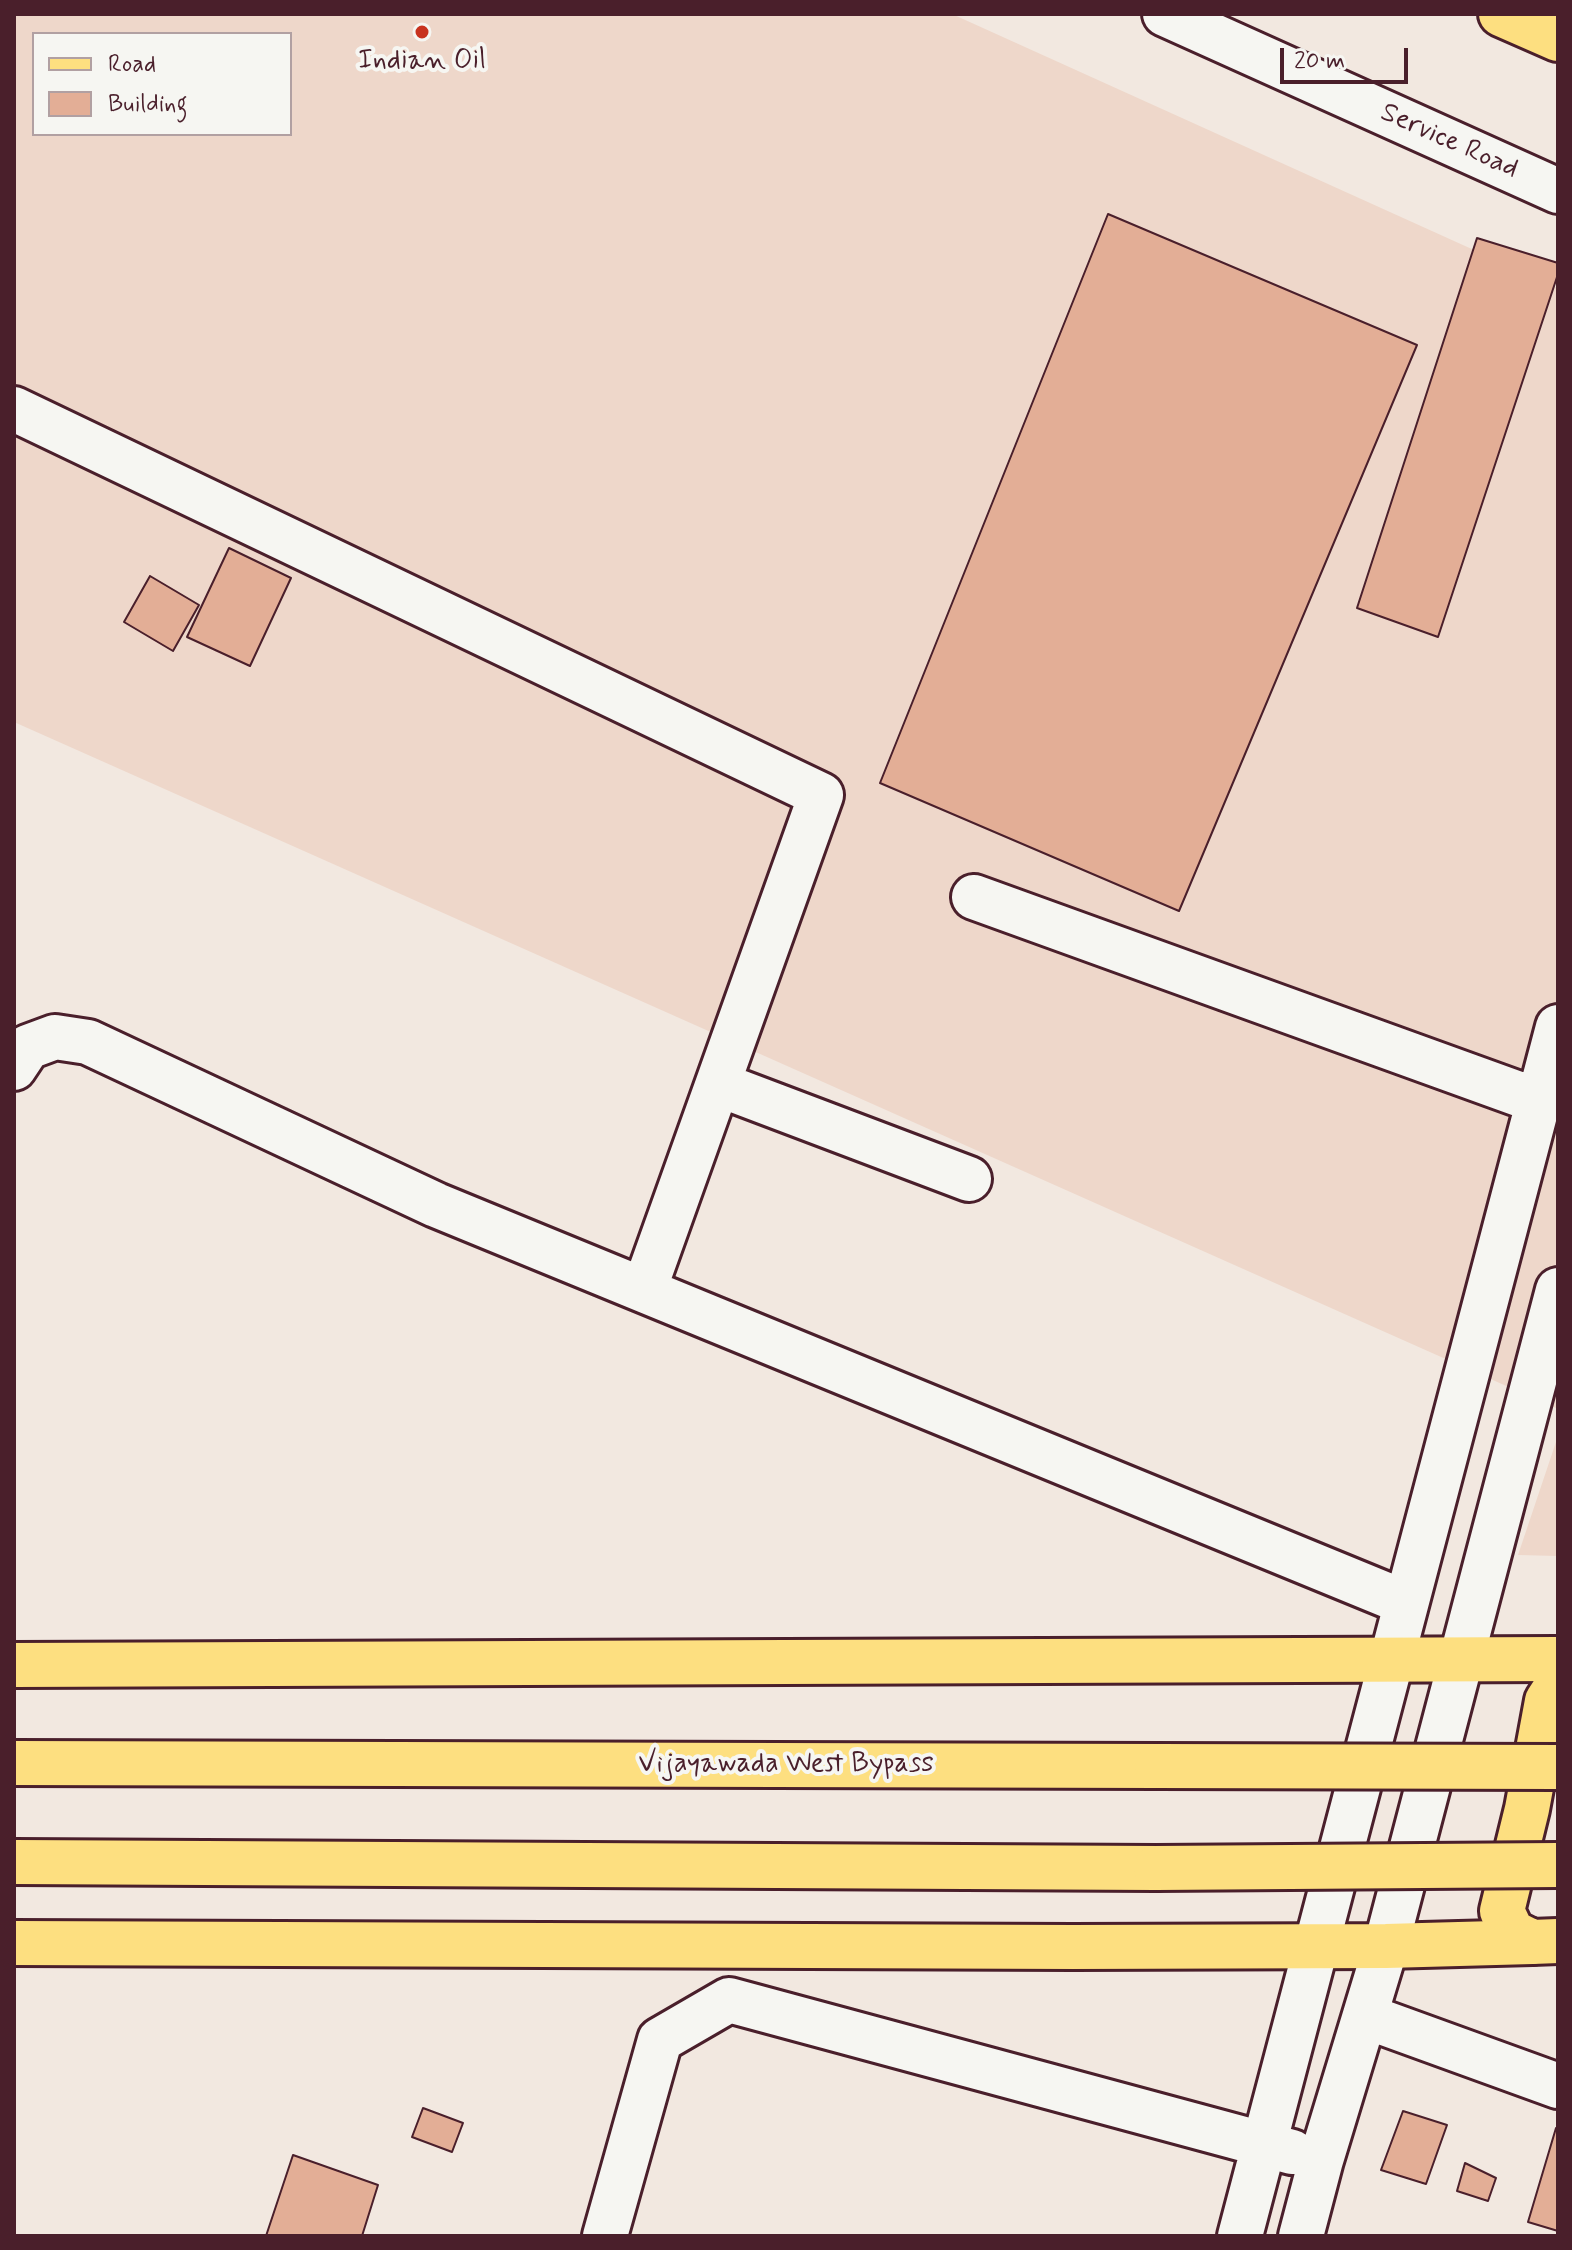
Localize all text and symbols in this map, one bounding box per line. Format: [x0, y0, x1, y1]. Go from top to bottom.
marker: Indian Oil [413, 23, 431, 41]
legend [32, 32, 292, 136]
scale bar [1284, 32, 1412, 82]
place label: Indian Oil [358, 45, 486, 79]
text: 20 m [1294, 46, 1345, 77]
text: Road [108, 49, 156, 80]
text: Building [108, 89, 188, 120]
street label: Service Road [1375, 97, 1523, 187]
street label: Vijayawada West Bypass [638, 1748, 934, 1782]

